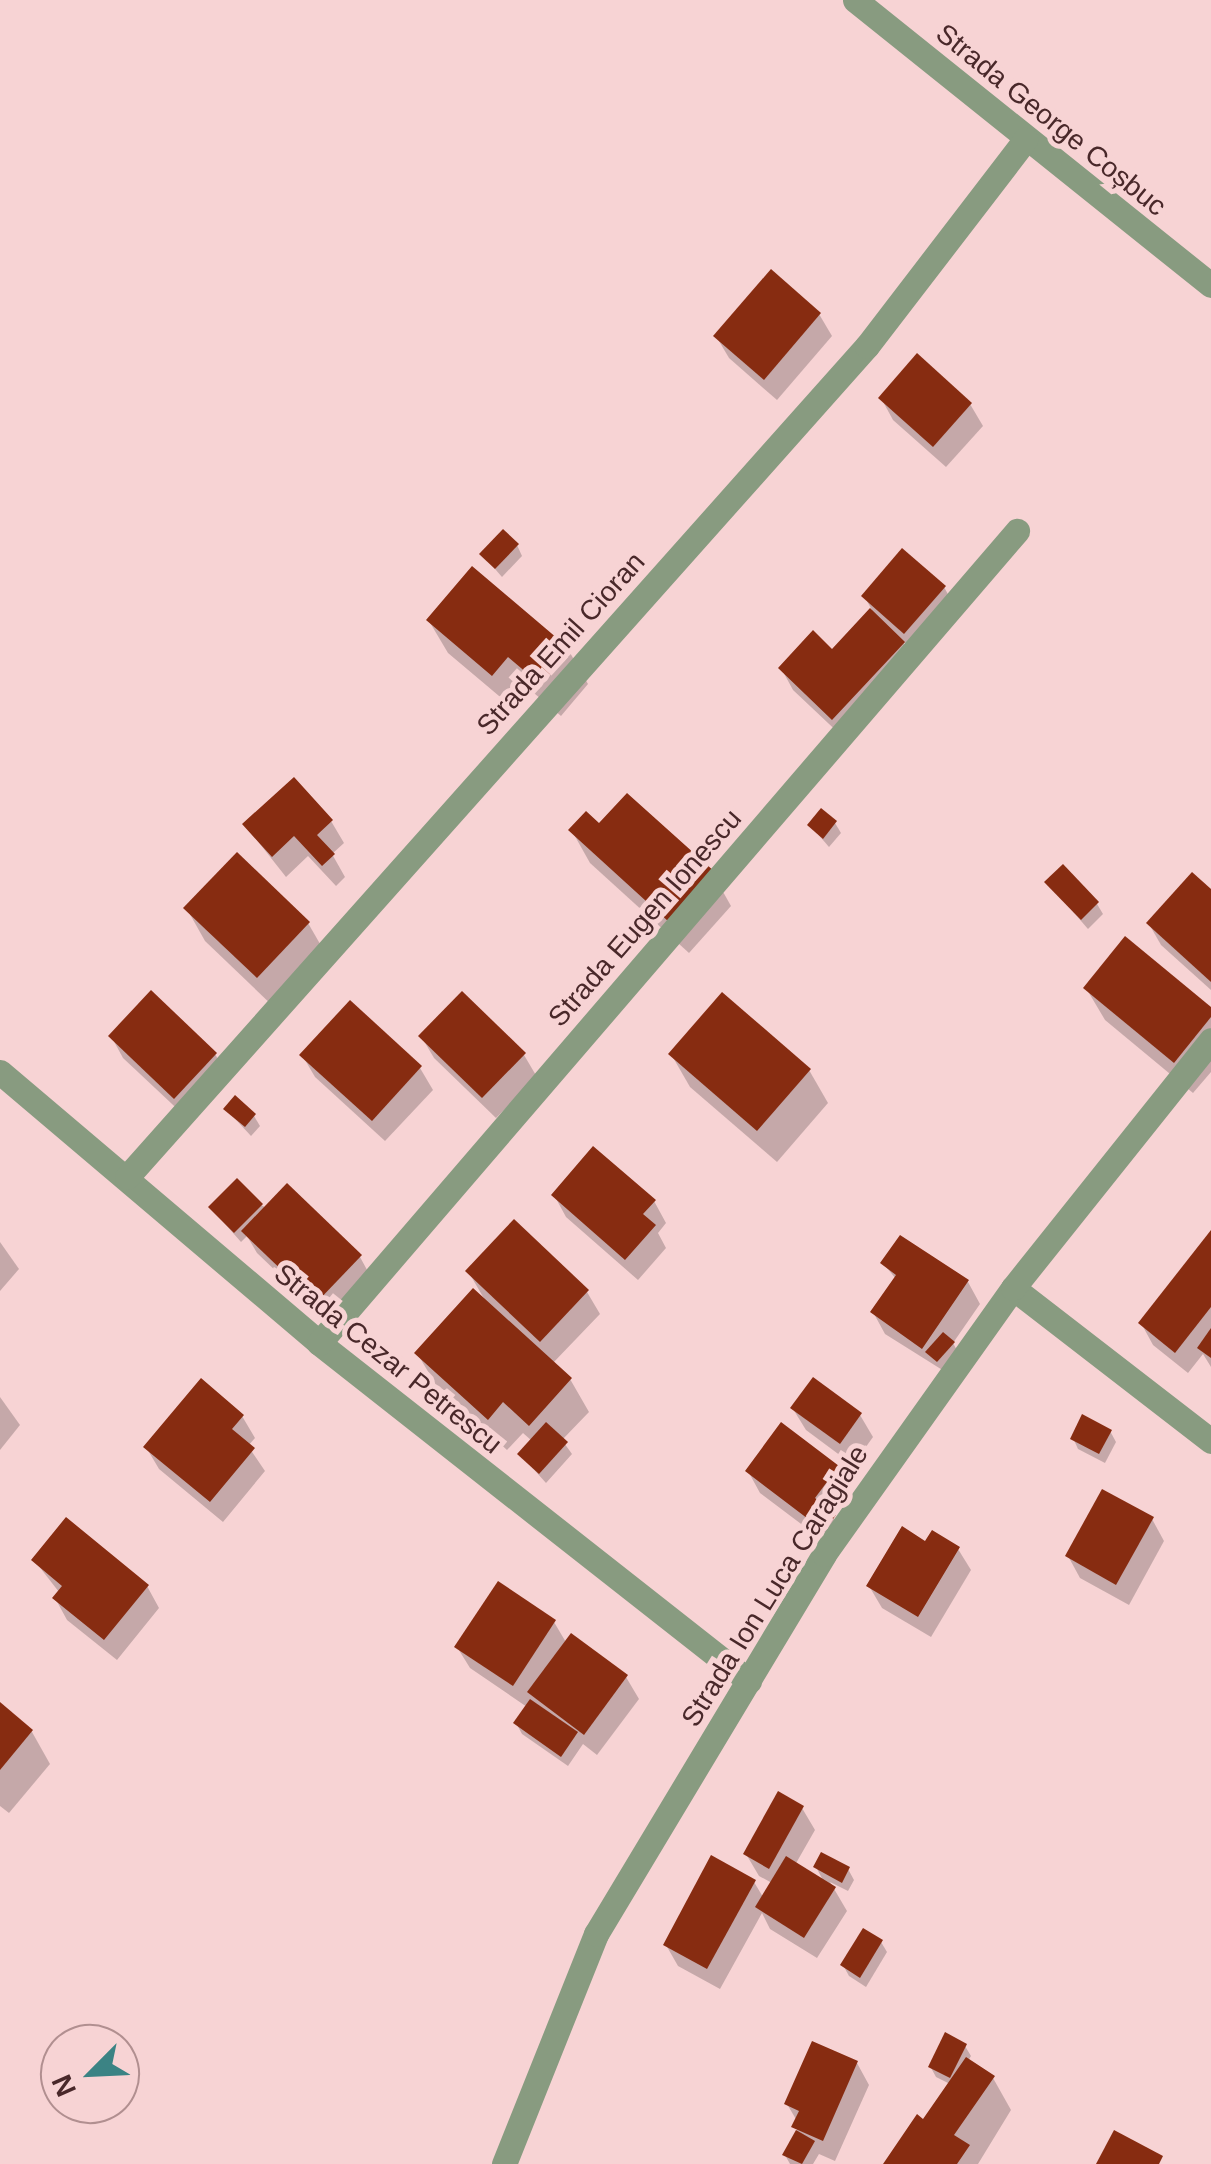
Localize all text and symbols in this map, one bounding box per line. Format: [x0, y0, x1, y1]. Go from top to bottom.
street label: Strada George Coșbuc [929, 17, 1173, 223]
street label: Strada Emil Cioran [470, 545, 652, 743]
street label: Strada Eugen Ionescu [541, 802, 749, 1034]
street label: Strada Cezar Petrescu [267, 1257, 509, 1461]
street label: Strada Ion Luca Caragiale [675, 1439, 875, 1733]
north arrow [40, 2024, 140, 2124]
text: N [46, 2070, 82, 2101]

